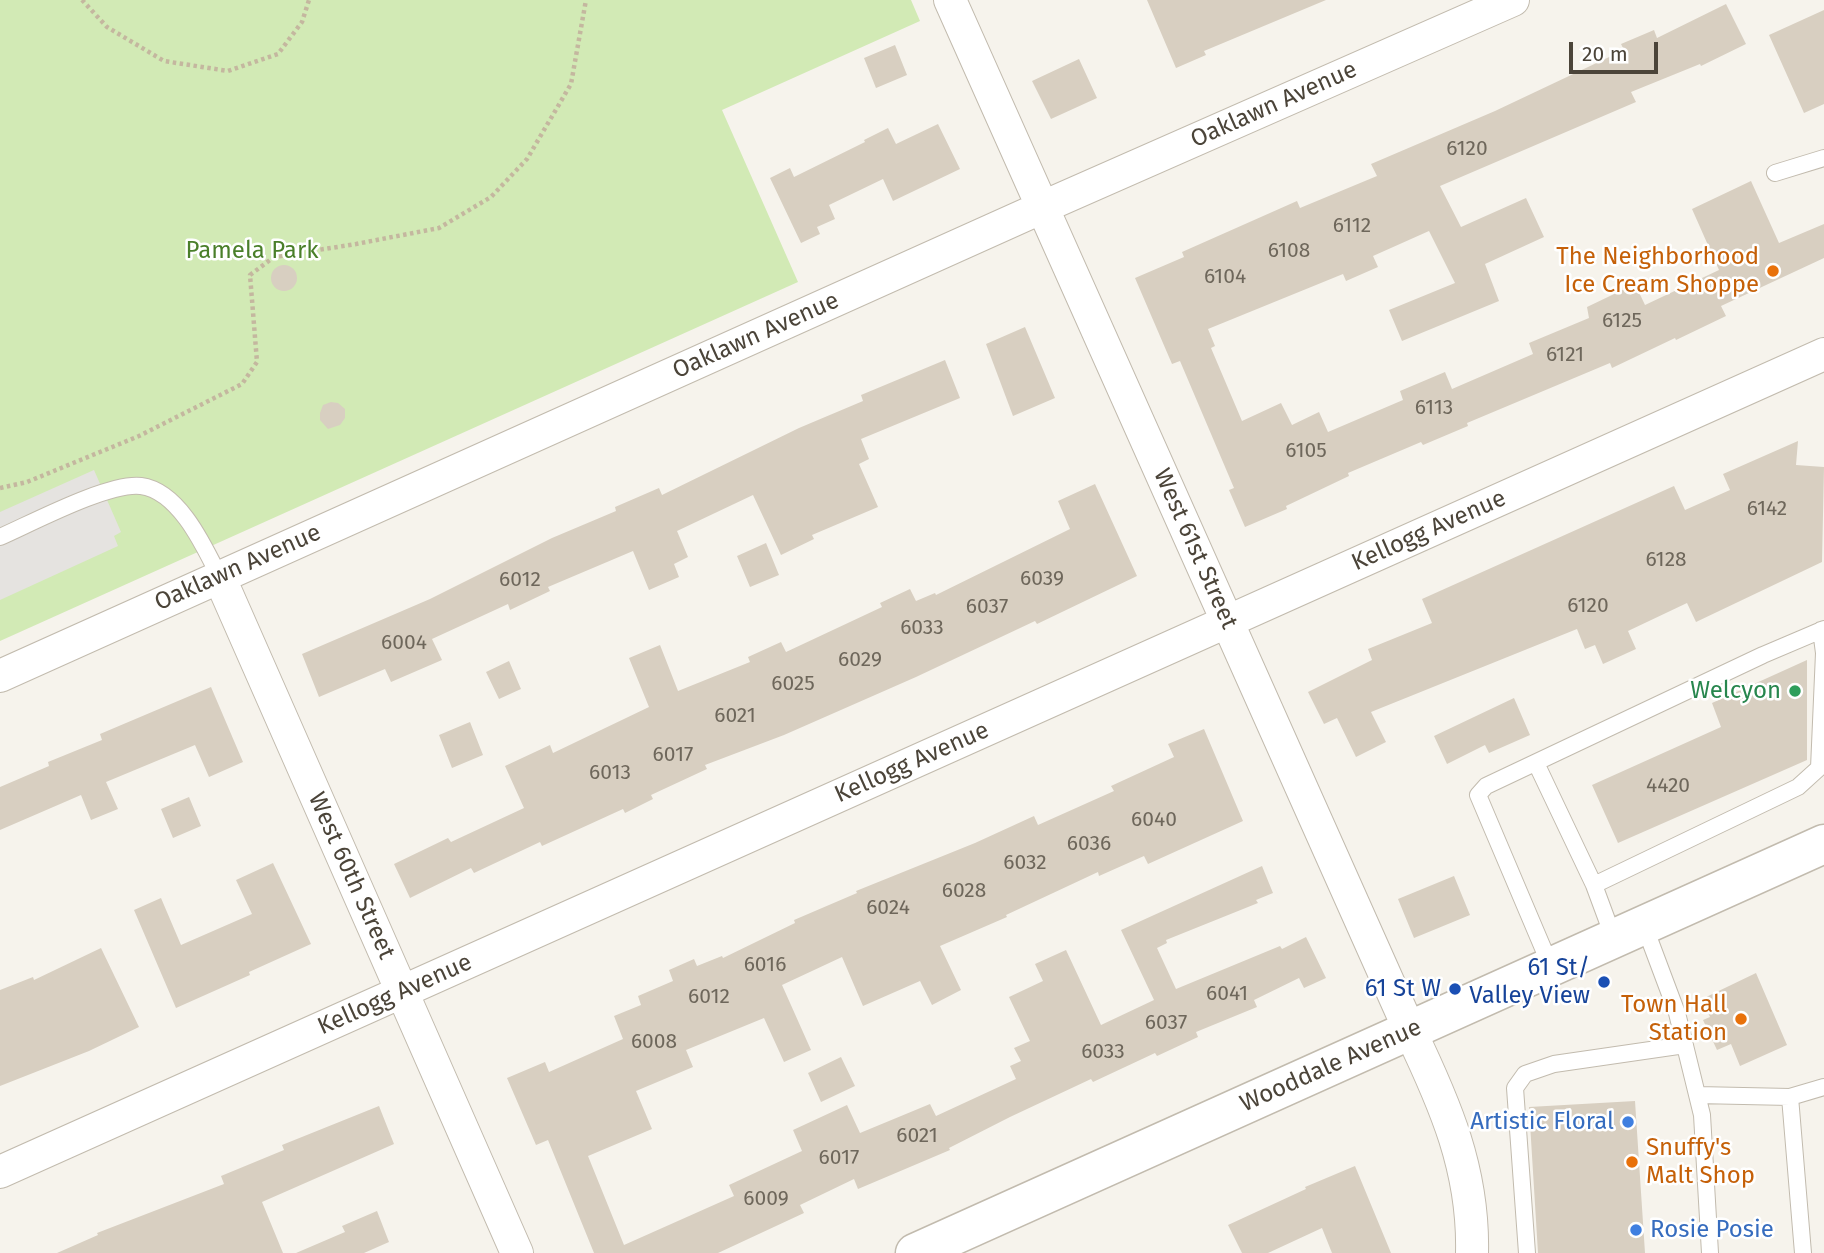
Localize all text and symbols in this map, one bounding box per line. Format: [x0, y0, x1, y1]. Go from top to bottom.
scale bar [1572, 28, 1661, 72]
text: 20 m [1582, 41, 1628, 67]
street label: Oaklawn Avenue [1186, 55, 1362, 155]
house number: 6120 [1446, 136, 1488, 162]
house number: 6112 [1333, 213, 1371, 239]
park label: Pamela Park [186, 237, 318, 265]
house number: 6108 [1268, 238, 1310, 264]
place label: The Neighborhood Ice Cream Shoppe [1556, 243, 1759, 299]
marker: The Neighborhood Ice Cream Shoppe [1765, 263, 1781, 279]
house number: 6104 [1204, 264, 1246, 290]
street label: Oaklawn Avenue [668, 286, 844, 386]
house number: 6125 [1602, 308, 1642, 334]
house number: 6121 [1546, 342, 1584, 368]
house number: 6113 [1415, 395, 1453, 421]
house number: 6105 [1285, 438, 1327, 464]
street label: West 61st Street [1147, 464, 1243, 634]
street label: Kellogg Avenue [1347, 484, 1511, 578]
house number: 6142 [1747, 496, 1787, 522]
street label: Oaklawn Avenue [150, 518, 326, 618]
house number: 6128 [1645, 547, 1687, 573]
house number: 6039 [1020, 566, 1064, 592]
house number: 6012 [499, 567, 541, 593]
house number: 6120 [1567, 593, 1609, 619]
house number: 6037 [966, 594, 1008, 620]
house number: 6033 [900, 615, 944, 641]
house number: 6004 [381, 630, 427, 656]
house number: 6029 [838, 647, 882, 673]
house number: 6025 [771, 671, 815, 697]
place label: Welcyon [1690, 677, 1781, 705]
marker: Welcyon [1787, 683, 1803, 699]
house number: 6021 [714, 703, 756, 729]
street label: Kellogg Avenue [830, 716, 994, 810]
house number: 6017 [653, 742, 693, 768]
house number: 6013 [589, 760, 631, 786]
house number: 4420 [1646, 773, 1690, 799]
street label: West 60th Street [301, 788, 401, 964]
house number: 6040 [1131, 807, 1177, 833]
house number: 6036 [1067, 831, 1111, 857]
house number: 6032 [1003, 850, 1047, 876]
house number: 6028 [942, 878, 986, 904]
house number: 6024 [866, 895, 910, 921]
street label: Kellogg Avenue [313, 948, 477, 1042]
house number: 6016 [744, 952, 786, 978]
place label: 61 St/ Valley View [1469, 954, 1590, 1010]
marker: 61 St/ Valley View [1596, 974, 1612, 990]
place label: 61 St W [1365, 975, 1441, 1003]
house number: 6041 [1206, 981, 1248, 1007]
marker: 61 St W [1447, 981, 1463, 997]
house number: 6012 [688, 984, 730, 1010]
place label: Town Hall Station [1621, 991, 1727, 1047]
house number: 6037 [1145, 1010, 1187, 1036]
marker: Town Hall Station [1733, 1011, 1749, 1027]
street label: Wooddale Avenue [1236, 1013, 1426, 1119]
house number: 6008 [631, 1029, 677, 1055]
house number: 6033 [1081, 1039, 1125, 1065]
place label: Artistic Floral [1470, 1108, 1614, 1136]
marker: Artistic Floral [1620, 1114, 1636, 1130]
house number: 6021 [896, 1123, 938, 1149]
place label: Snuffy's Malt Shop [1646, 1134, 1755, 1190]
house number: 6017 [819, 1145, 859, 1171]
marker: Snuffy's Malt Shop [1624, 1154, 1640, 1170]
house number: 6009 [743, 1186, 789, 1212]
place label: Rosie Posie [1650, 1216, 1774, 1244]
marker: Rosie Posie [1628, 1222, 1644, 1238]

